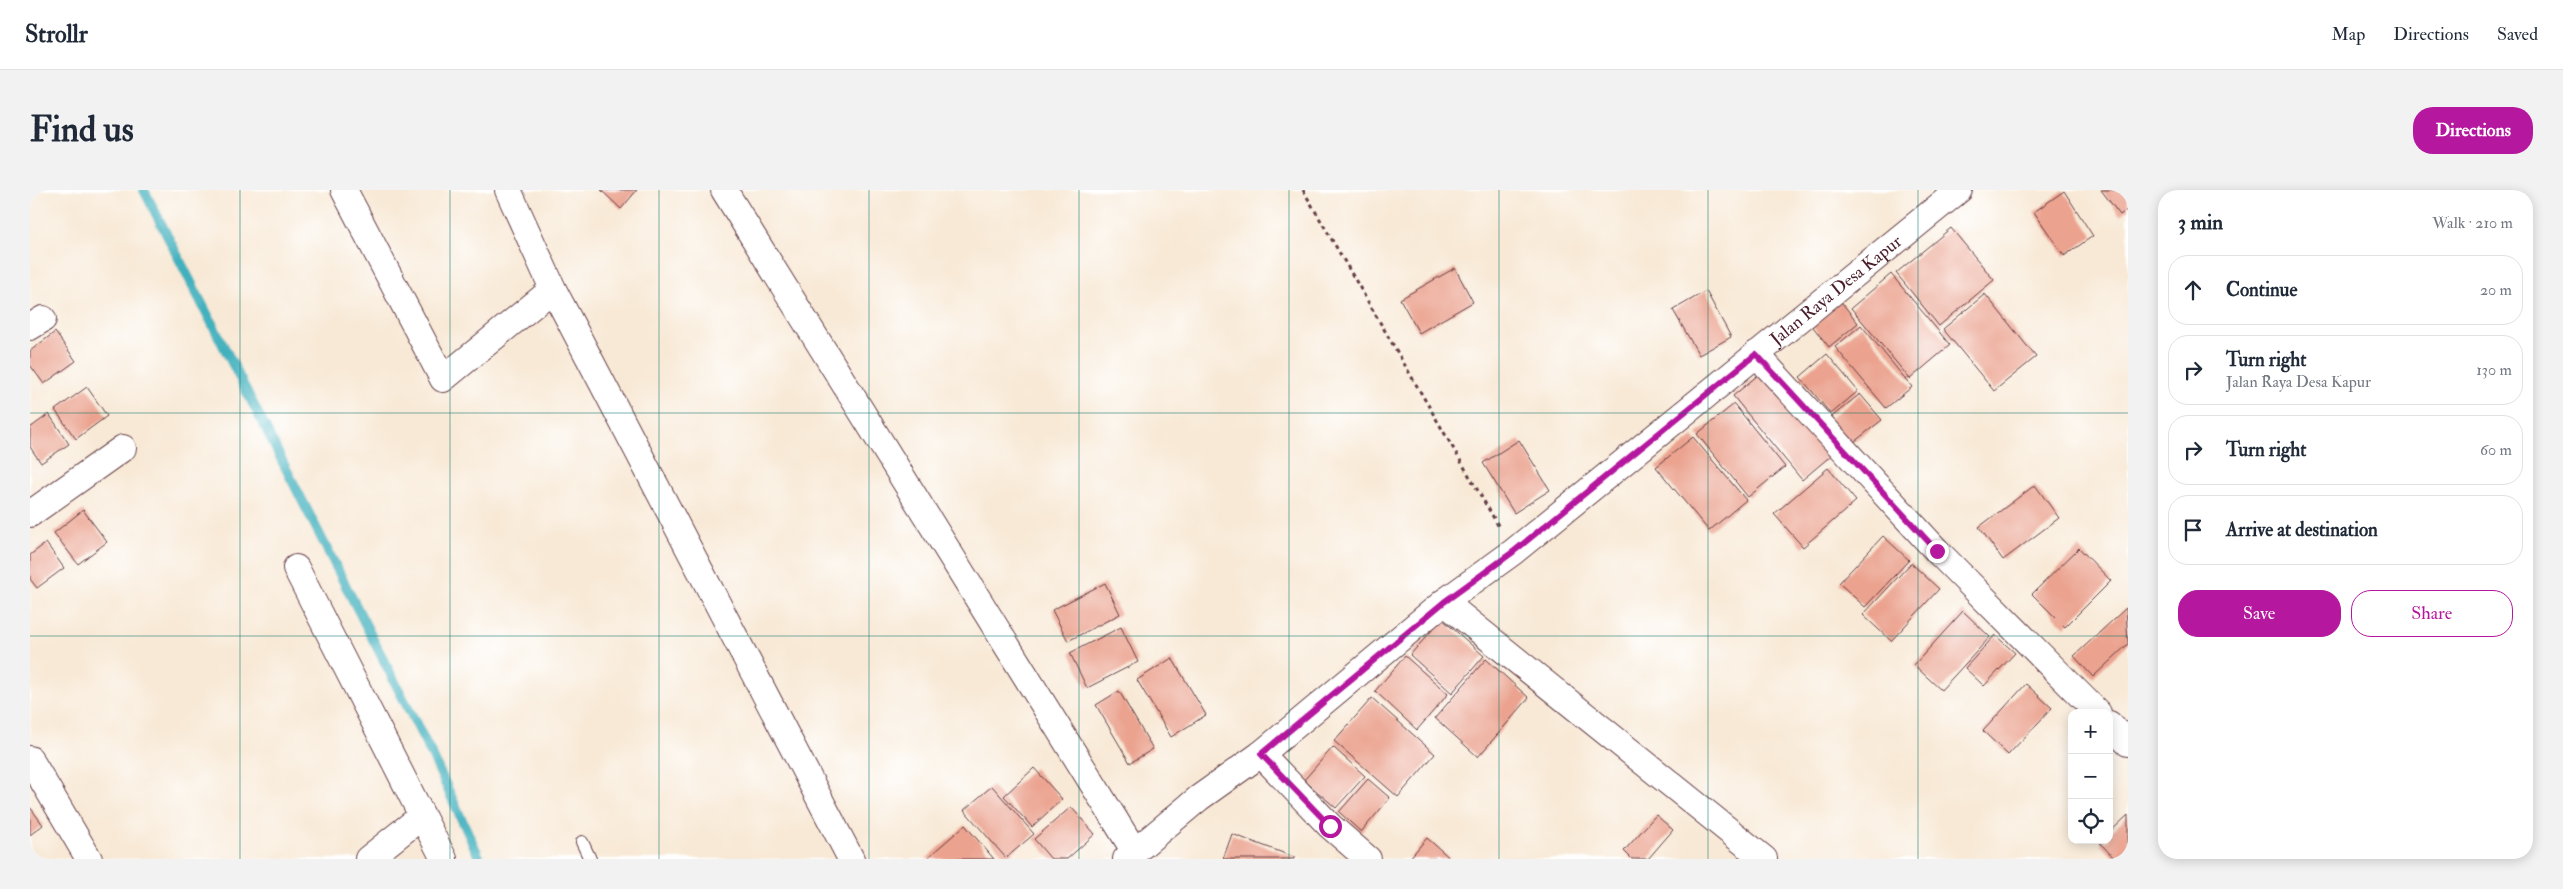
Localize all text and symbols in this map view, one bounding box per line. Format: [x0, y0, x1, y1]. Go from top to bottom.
text: Strollr [25, 19, 88, 50]
text: Map [2332, 23, 2365, 46]
text: Directions [2393, 23, 2469, 46]
text: Saved [2497, 23, 2538, 46]
button: Directions [2413, 107, 2533, 154]
text: Find us [30, 108, 134, 152]
text: 3 min [2178, 209, 2223, 236]
text: Walk · 210 m [2432, 213, 2513, 233]
street label: Jalan Raya Desa Kapur [1764, 229, 1907, 351]
icon: ahead [2179, 276, 2207, 304]
text: Continue [2226, 278, 2297, 302]
text: 20 m [2480, 280, 2512, 300]
text: Turn right [2226, 348, 2306, 372]
icon: right [2179, 356, 2207, 384]
text: 130 m [2476, 360, 2512, 380]
text: Jalan Raya Desa Kapur [2226, 372, 2371, 392]
icon: right [2179, 436, 2207, 464]
text: Turn right [2226, 438, 2306, 462]
text: 60 m [2480, 440, 2512, 460]
icon: arrive [2179, 516, 2207, 544]
text: Arrive at destination [2226, 518, 2378, 542]
route end [1926, 540, 1949, 563]
button: Save [2178, 590, 2341, 637]
button: Share [2351, 590, 2513, 637]
map controls [2068, 709, 2113, 844]
button: + [2068, 709, 2113, 754]
button: − [2068, 754, 2113, 799]
button: locate [2068, 799, 2113, 844]
route start [1319, 815, 1342, 838]

